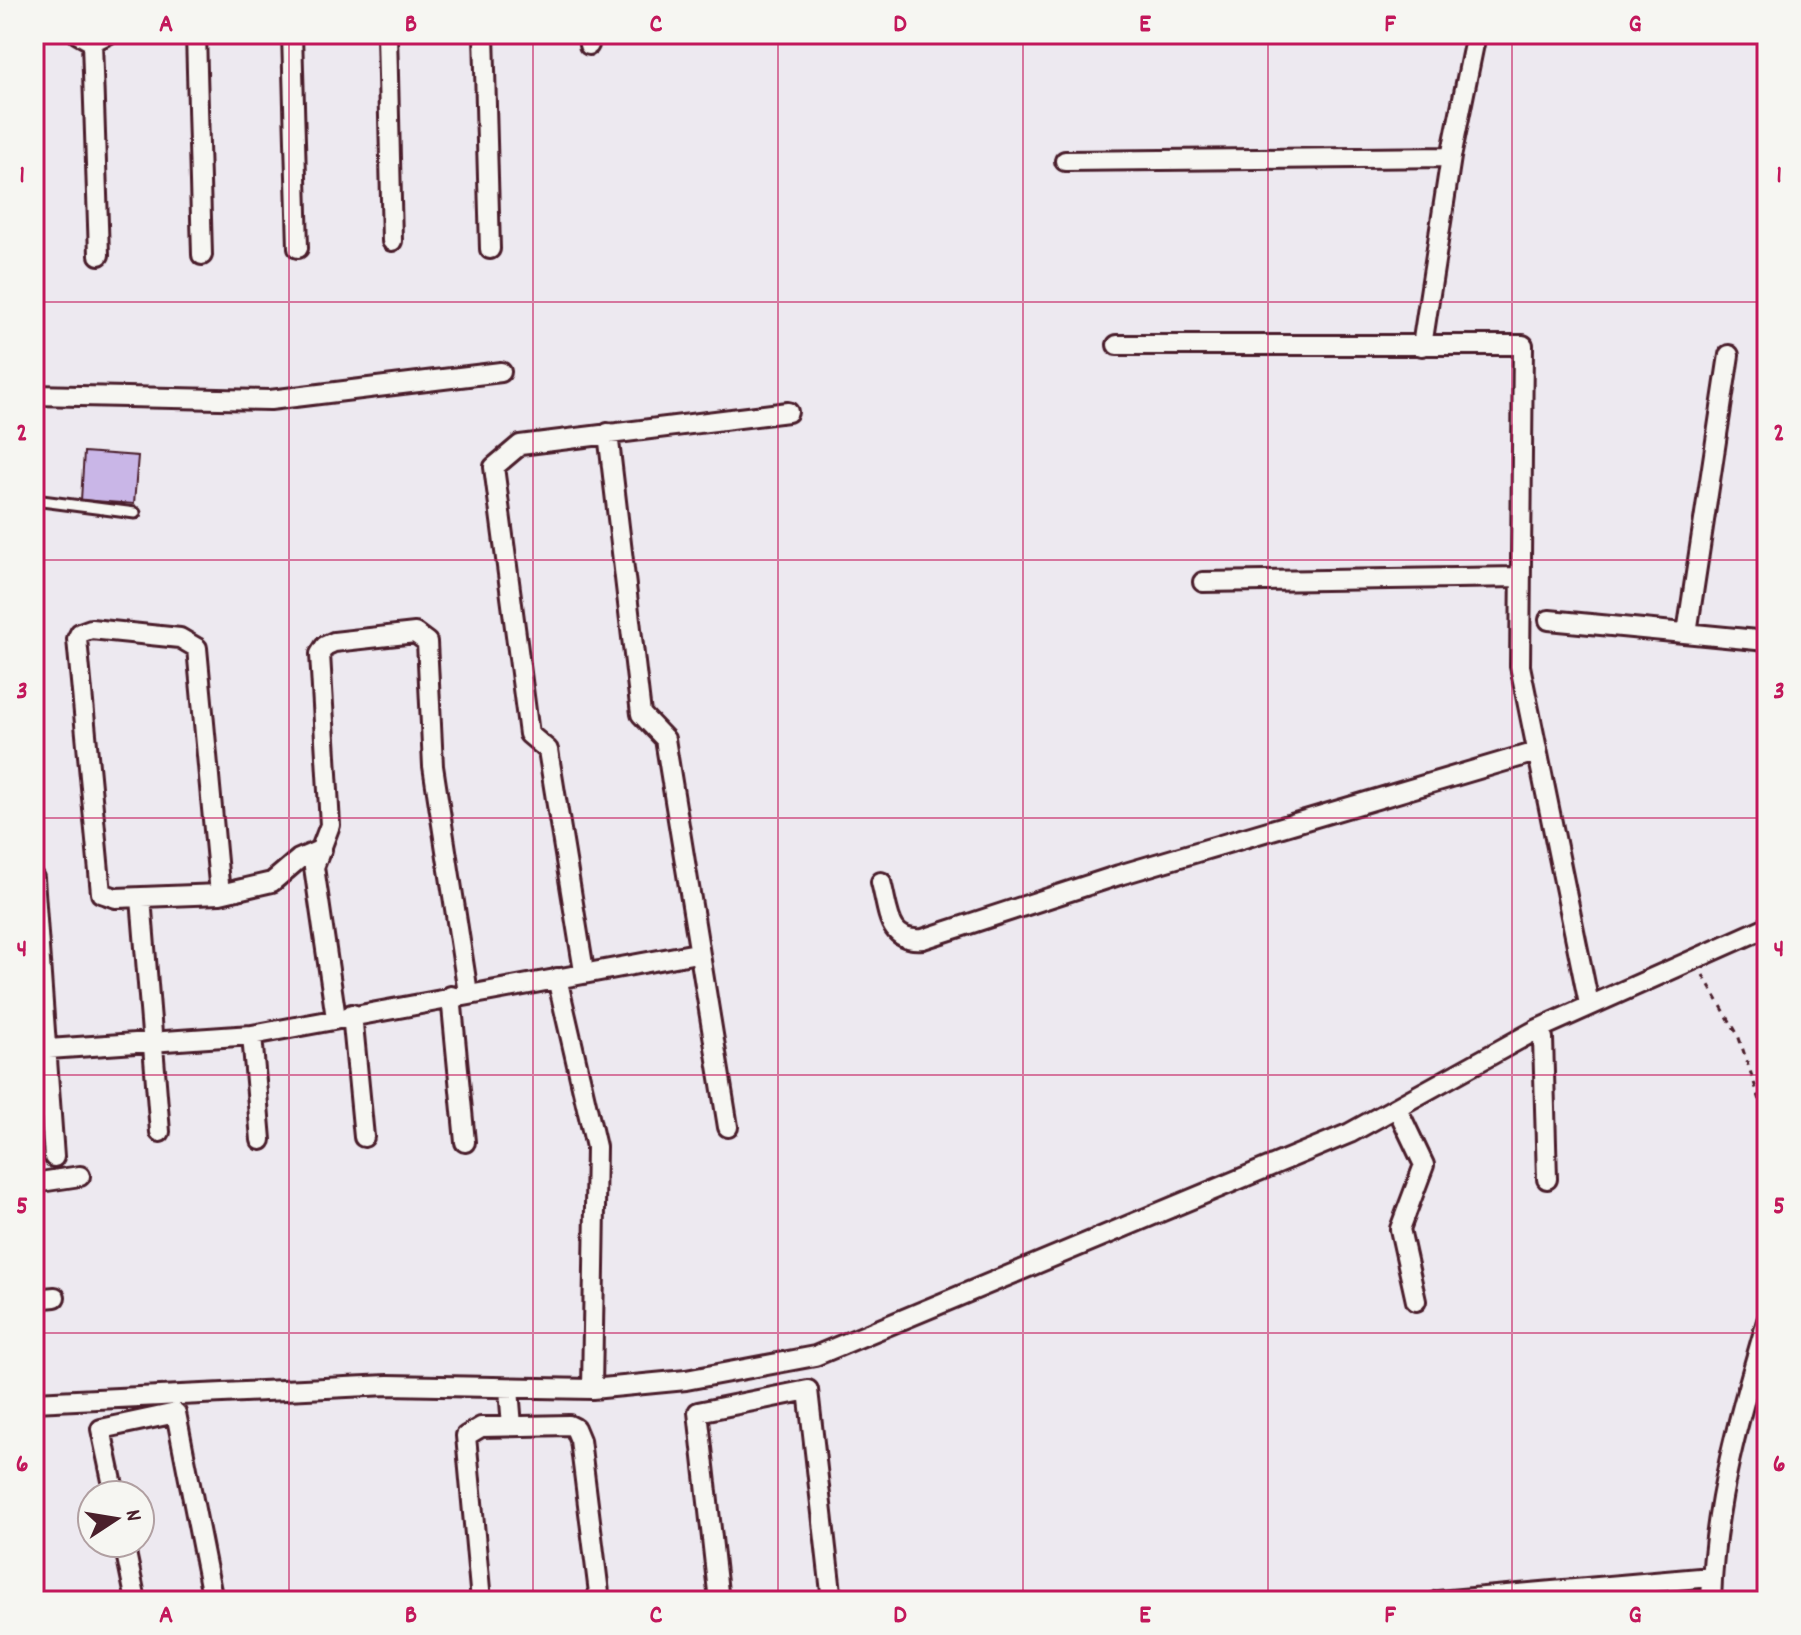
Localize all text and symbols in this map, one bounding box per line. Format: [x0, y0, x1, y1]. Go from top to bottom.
text: A [159, 7, 173, 44]
text: B [405, 7, 417, 44]
text: C [650, 7, 663, 44]
text: D [893, 7, 907, 44]
text: E [1139, 7, 1151, 44]
text: F [1384, 7, 1396, 44]
text: G [1628, 7, 1642, 44]
text: 1 [19, 158, 25, 195]
text: 1 [1776, 158, 1782, 195]
text: 2 [16, 416, 28, 453]
text: 2 [1773, 416, 1785, 453]
text: 3 [16, 674, 28, 711]
text: 3 [1773, 674, 1785, 711]
text: 4 [17, 932, 27, 969]
text: 4 [1774, 932, 1784, 969]
text: 5 [16, 1189, 28, 1226]
text: 5 [1773, 1189, 1785, 1226]
text: 6 [16, 1447, 28, 1484]
text: 6 [1773, 1447, 1785, 1484]
north arrow [76, 1479, 156, 1559]
text: N [116, 1507, 148, 1524]
text: A [159, 1598, 173, 1635]
text: B [405, 1598, 417, 1635]
text: C [650, 1598, 663, 1635]
text: D [893, 1598, 907, 1635]
text: E [1139, 1598, 1151, 1635]
text: F [1384, 1598, 1396, 1635]
text: G [1628, 1598, 1642, 1635]

